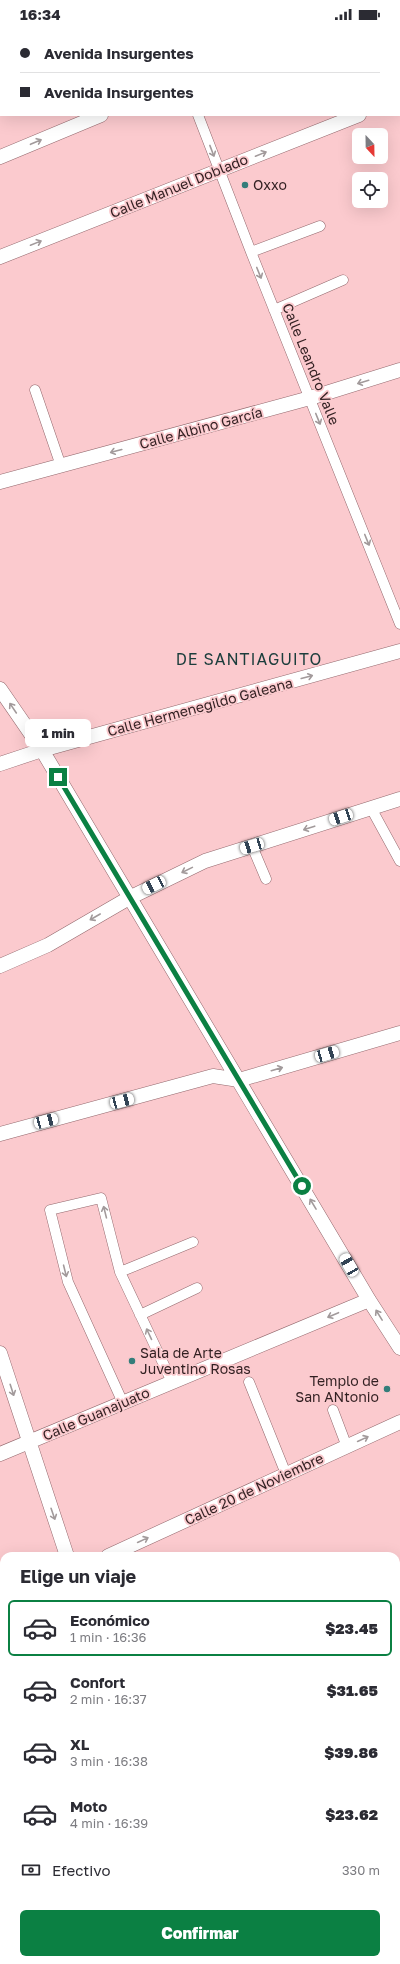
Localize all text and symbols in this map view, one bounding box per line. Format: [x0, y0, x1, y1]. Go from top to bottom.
text: 16:34 [20, 5, 61, 23]
text: Avenida Insurgentes [44, 44, 194, 62]
text: Avenida Insurgentes [44, 83, 194, 101]
north arrow [352, 128, 388, 164]
map controls [352, 128, 388, 208]
one-way arrow [30, 138, 42, 145]
one-way arrow [209, 145, 217, 157]
one-way arrow [255, 149, 267, 157]
street label: Calle Manuel Doblado [107, 150, 250, 221]
button: locate [352, 172, 388, 208]
place label: Oxxo [253, 176, 287, 193]
marker: Oxxo [240, 180, 250, 190]
one-way arrow [30, 239, 42, 246]
one-way arrow [256, 266, 264, 278]
street label: Calle Leandro Valle [279, 301, 344, 427]
one-way arrow [356, 379, 369, 386]
street label: Calle Albino García [137, 403, 264, 452]
one-way arrow [315, 413, 323, 425]
one-way arrow [110, 448, 123, 455]
one-way arrow [363, 533, 371, 545]
district label: DE SANTIAGUITO [176, 649, 322, 669]
one-way arrow [300, 673, 313, 680]
street label: Calle Hermenegildo Galeana [105, 674, 294, 739]
one-way arrow [9, 703, 17, 714]
callout: 1 min [25, 719, 91, 747]
text: 1 min [41, 725, 75, 741]
route end [49, 768, 67, 786]
car [328, 808, 354, 826]
one-way arrow [304, 824, 316, 832]
car [239, 837, 265, 855]
one-way arrow [181, 867, 193, 874]
car [141, 874, 167, 896]
one-way arrow [89, 914, 101, 922]
car [314, 1045, 340, 1063]
one-way arrow [270, 1065, 283, 1072]
car [109, 1092, 135, 1110]
car [33, 1112, 59, 1130]
route start [293, 1177, 311, 1195]
one-way arrow [308, 1198, 316, 1210]
one-way arrow [100, 1206, 108, 1219]
car [338, 1252, 360, 1278]
one-way arrow [62, 1264, 69, 1277]
one-way arrow [375, 1310, 383, 1321]
one-way arrow [328, 1311, 340, 1319]
one-way arrow [145, 1328, 152, 1340]
place label: Sala de Arte Juventino Rosas [140, 1344, 251, 1377]
marker: Sala de Arte Juventino Rosas [127, 1356, 137, 1366]
place label: Templo de San ANtonio [295, 1372, 379, 1405]
street label: Calle Guanajuato [40, 1383, 152, 1444]
one-way arrow [9, 1384, 16, 1397]
marker: Templo de San ANtonio [382, 1384, 392, 1394]
one-way arrow [357, 1435, 369, 1442]
street label: Calle 20 de Noviembre [182, 1449, 326, 1528]
one-way arrow [49, 1507, 57, 1519]
one-way arrow [137, 1536, 149, 1543]
text: Elige un viaje [20, 1565, 136, 1587]
icon: car [22, 1610, 58, 1646]
text: Económico [70, 1611, 150, 1629]
text: $23.45 [325, 1619, 378, 1637]
text: 1 min · 16:36 [70, 1629, 146, 1645]
icon: car [22, 1672, 58, 1708]
text: Confort [70, 1673, 125, 1691]
text: $31.65 [326, 1681, 378, 1699]
text: 2 min · 16:37 [70, 1691, 147, 1707]
icon: car [22, 1734, 58, 1770]
text: XL [70, 1735, 89, 1753]
text: $39.86 [324, 1743, 378, 1761]
text: 3 min · 16:38 [70, 1753, 148, 1769]
icon: car [22, 1796, 58, 1832]
text: Moto [70, 1797, 107, 1815]
text: $23.62 [325, 1805, 378, 1823]
text: 4 min · 16:39 [70, 1815, 148, 1831]
icon: cash [20, 1859, 42, 1881]
text: Efectivo [52, 1861, 110, 1879]
text: 330 m [342, 1862, 380, 1878]
button: Confirmar [20, 1910, 380, 1956]

